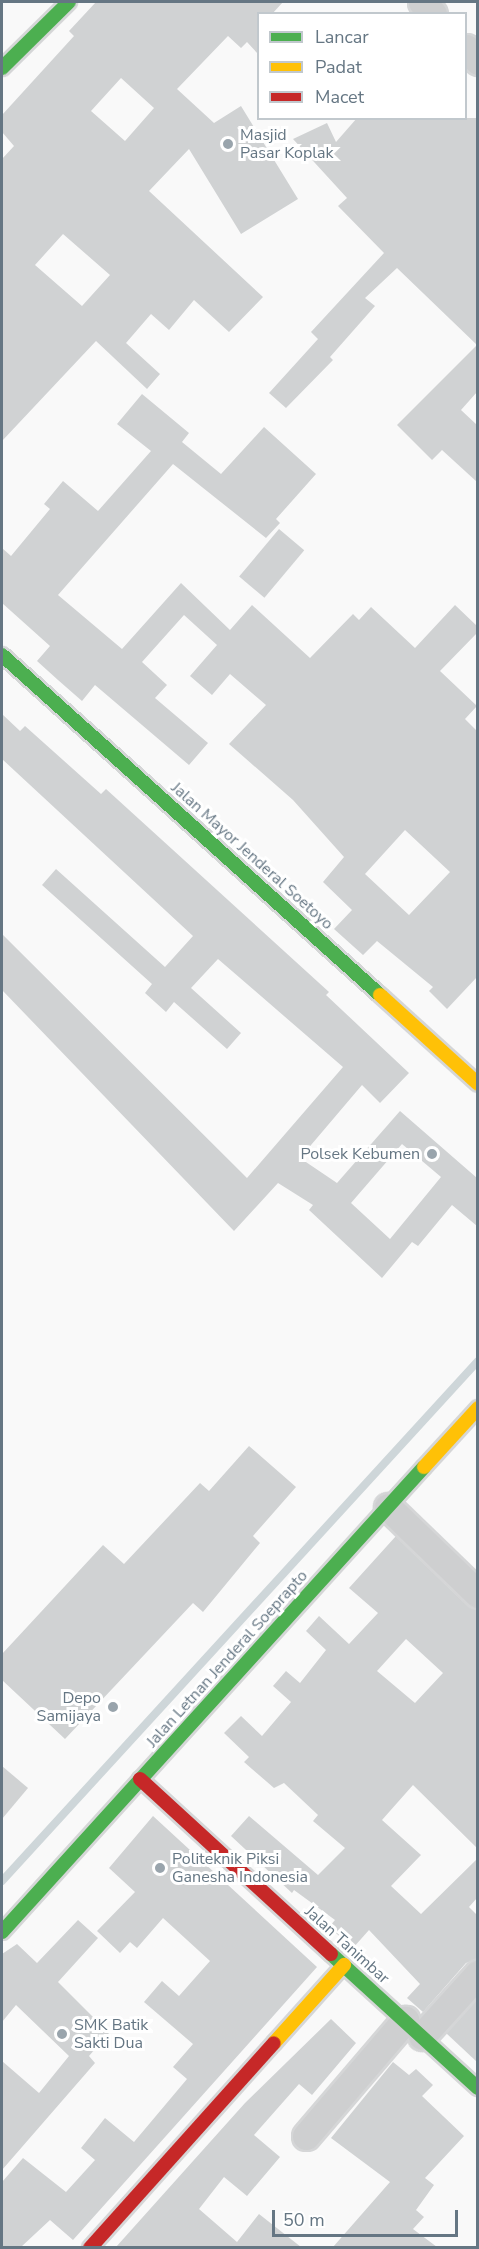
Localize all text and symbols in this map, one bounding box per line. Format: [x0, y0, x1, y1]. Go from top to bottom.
legend [257, 12, 467, 120]
text: Lancar [315, 25, 369, 49]
text: Padat [315, 55, 362, 79]
text: Macet [315, 85, 364, 109]
place label: Masjid Pasar Koplak [240, 125, 333, 163]
marker: Masjid Pasar Koplak [221, 137, 235, 151]
street label: Jalan Mayor Jenderal Soetoyo [167, 778, 337, 934]
place label: Polsek Kebumen [300, 1144, 420, 1164]
marker: Polsek Kebumen [425, 1147, 439, 1161]
street label: Jalan Letnan Jenderal Soeprapto [142, 1567, 312, 1751]
place label: Depo Samijaya [37, 1688, 101, 1726]
marker: Depo Samijaya [106, 1700, 120, 1714]
place label: Politeknik Piksi Ganesha Indonesia [172, 1849, 308, 1887]
marker: Politeknik Piksi Ganesha Indonesia [153, 1861, 167, 1875]
street label: Jalan Tanimbar [301, 1902, 393, 1988]
place label: SMK Batik Sakti Dua [74, 2015, 148, 2053]
marker: SMK Batik Sakti Dua [55, 2027, 69, 2041]
scale bar [275, 2198, 461, 2236]
text: 50 m [283, 2208, 325, 2232]

